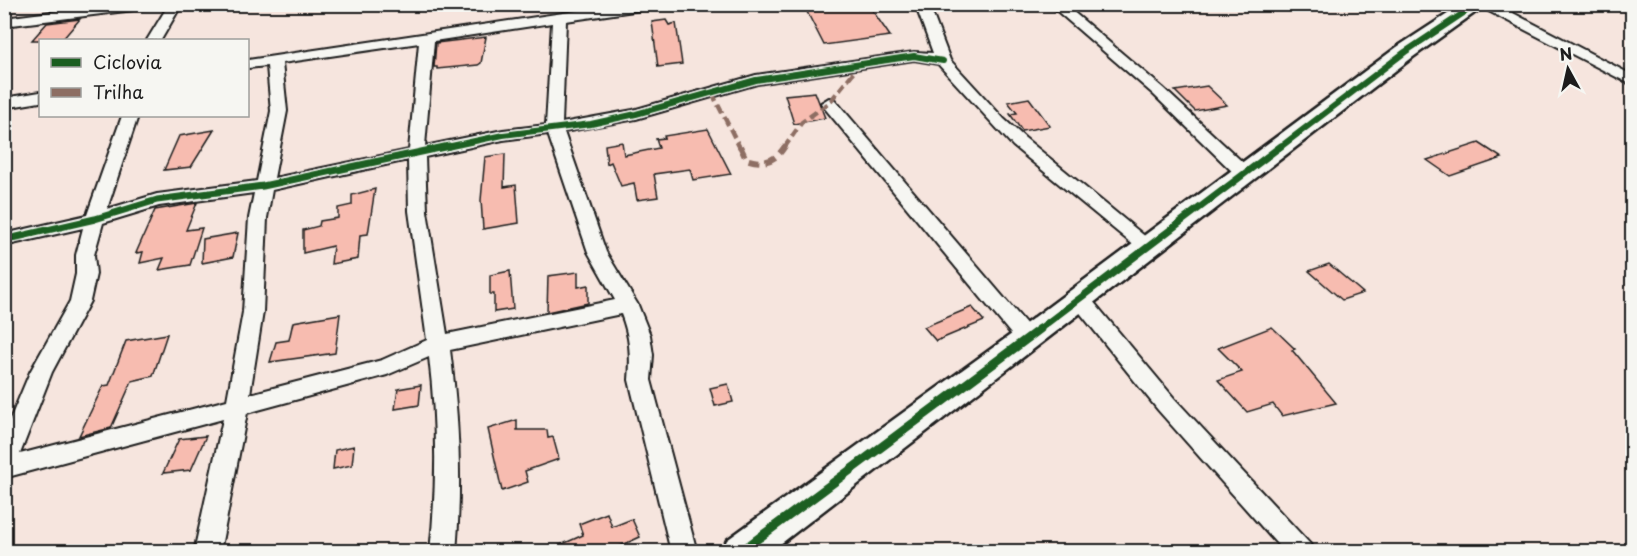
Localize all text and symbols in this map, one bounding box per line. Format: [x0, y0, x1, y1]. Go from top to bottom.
legend [39, 39, 249, 117]
north arrow [1538, 39, 1598, 99]
text: N [1558, 40, 1574, 66]
text: Ciclovia [93, 48, 162, 75]
text: Trilha [93, 78, 144, 105]

